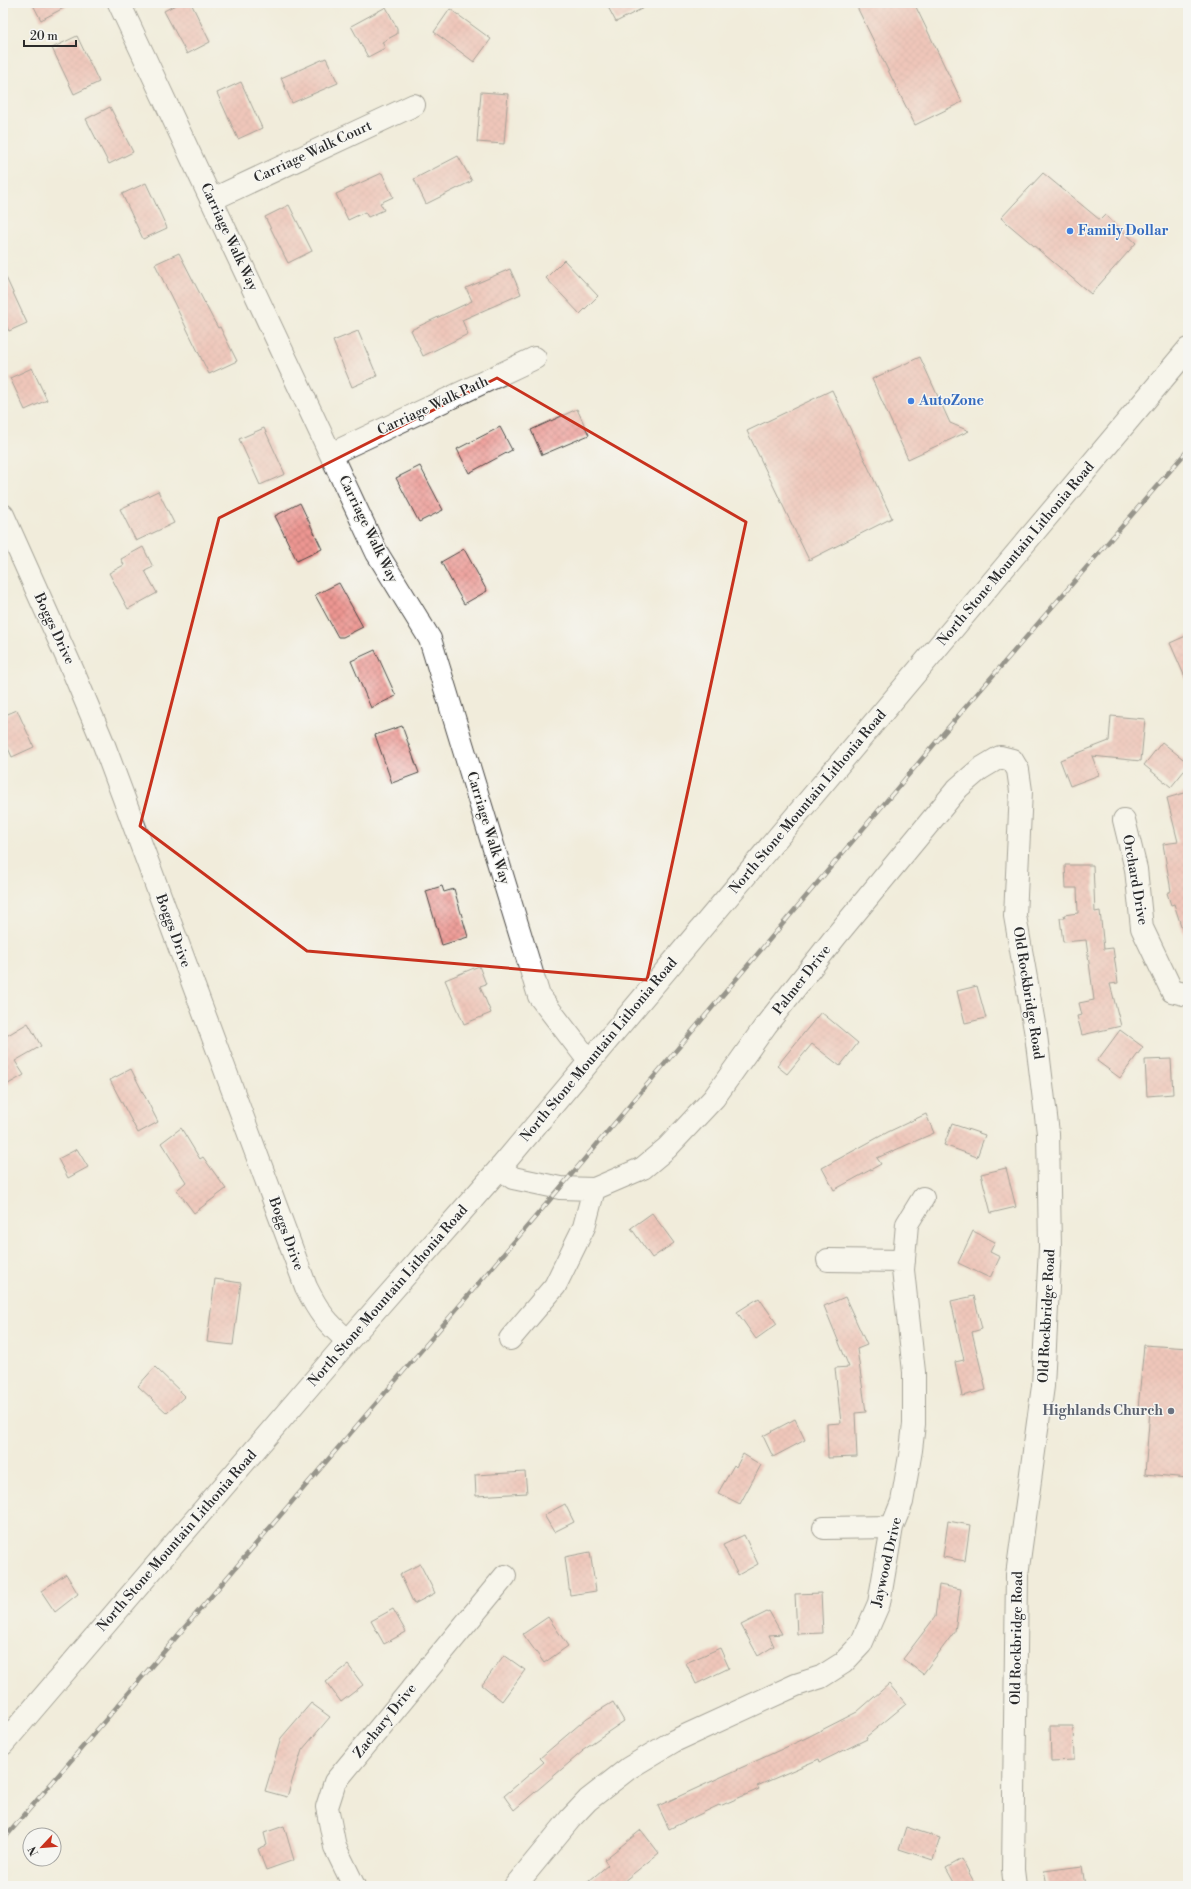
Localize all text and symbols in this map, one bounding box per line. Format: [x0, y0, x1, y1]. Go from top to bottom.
scale bar [24, 22, 76, 48]
text: 20 m [30, 29, 58, 44]
street label: Carriage Walk Court [251, 117, 375, 187]
street label: Carriage Walk Way [196, 180, 262, 294]
place label: Family Dollar [1078, 222, 1169, 240]
marker: Family Dollar [1065, 226, 1075, 236]
street label: Carriage Walk Path [374, 372, 492, 440]
place label: AutoZone [918, 392, 984, 410]
marker: AutoZone [906, 396, 916, 406]
street label: North Stone Mountain Lithonia Road [934, 458, 1098, 650]
street label: Carriage Walk Way [334, 473, 402, 586]
street label: Boggs Drive [29, 589, 78, 668]
street label: North Stone Mountain Lithonia Road [726, 706, 890, 898]
street label: Carriage Walk Way [462, 769, 514, 887]
street label: Orchard Drive [1118, 833, 1152, 927]
street label: Boggs Drive [151, 891, 195, 970]
street label: Old Rockbridge Road [1009, 925, 1047, 1061]
street label: Palmer Drive [769, 941, 835, 1019]
street label: North Stone Mountain Lithonia Road [517, 954, 681, 1146]
street label: Boggs Drive [264, 1194, 308, 1273]
street label: North Stone Mountain Lithonia Road [304, 1201, 472, 1391]
street label: Old Rockbridge Road [1035, 1249, 1059, 1383]
place label: Highlands Church [1043, 1402, 1163, 1420]
marker: Highlands Church [1166, 1406, 1176, 1416]
street label: North Stone Mountain Lithonia Road [93, 1446, 261, 1636]
street label: Jaywood Drive [868, 1515, 906, 1610]
street label: Old Rockbridge Road [1007, 1571, 1027, 1705]
street label: Zachary Drive [350, 1680, 420, 1762]
north arrow [22, 1827, 62, 1867]
text: N [26, 1844, 42, 1858]

